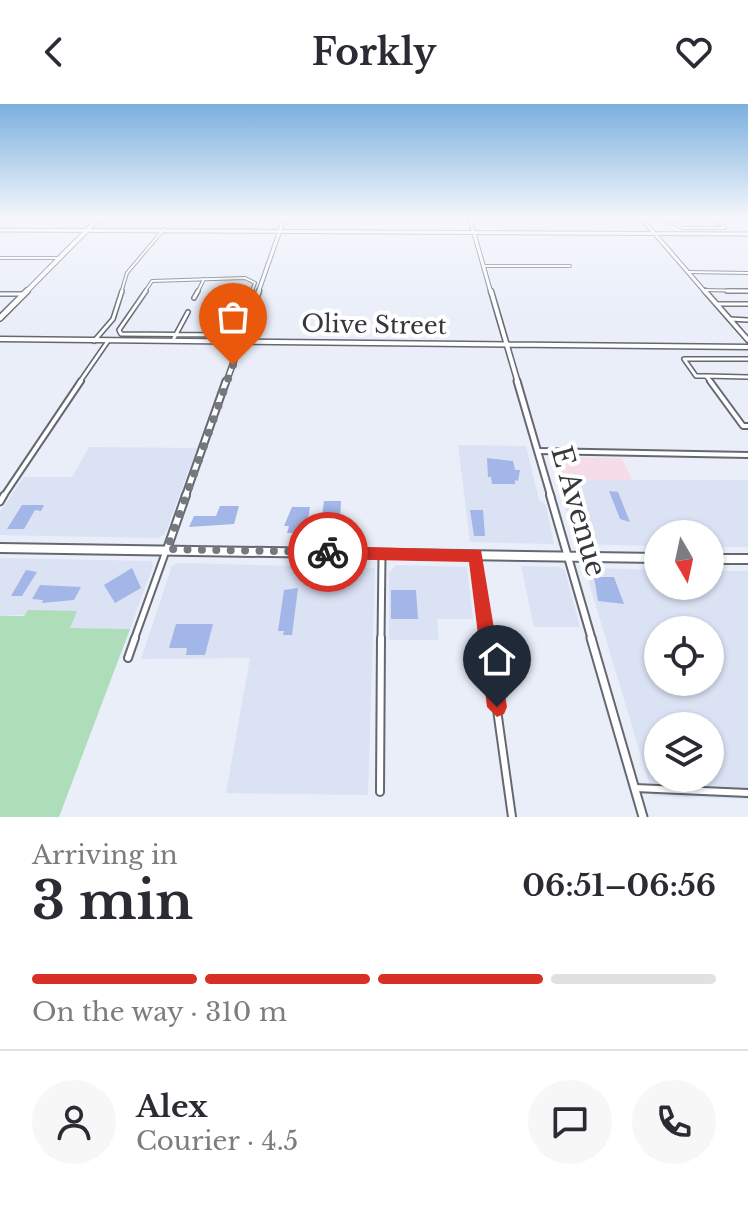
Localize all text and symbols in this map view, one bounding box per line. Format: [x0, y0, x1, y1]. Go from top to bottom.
icon: back [32, 30, 76, 74]
text: Forkly [312, 30, 436, 75]
icon: heart [672, 30, 716, 74]
pin [199, 283, 267, 365]
icon: bag [211, 295, 255, 339]
street label: Olive Street [301, 309, 447, 340]
street label: E Avenue [543, 442, 614, 580]
courier [288, 512, 368, 592]
north arrow [644, 520, 724, 600]
map controls [644, 520, 724, 792]
icon: bike [306, 530, 350, 574]
button: locate [644, 616, 724, 696]
pin [463, 625, 531, 707]
icon: home [475, 637, 519, 681]
button: layers [644, 712, 724, 792]
text: Arriving in [32, 839, 178, 871]
text: 06:51–06:56 [522, 867, 716, 904]
text: 3 min [32, 869, 193, 933]
text: On the way · 310 m [32, 996, 287, 1028]
button: person [32, 1080, 116, 1164]
button: chat [528, 1080, 612, 1164]
button: phone [632, 1080, 716, 1164]
text: Alex [136, 1088, 208, 1125]
text: Courier · 4.5 [136, 1125, 298, 1157]

